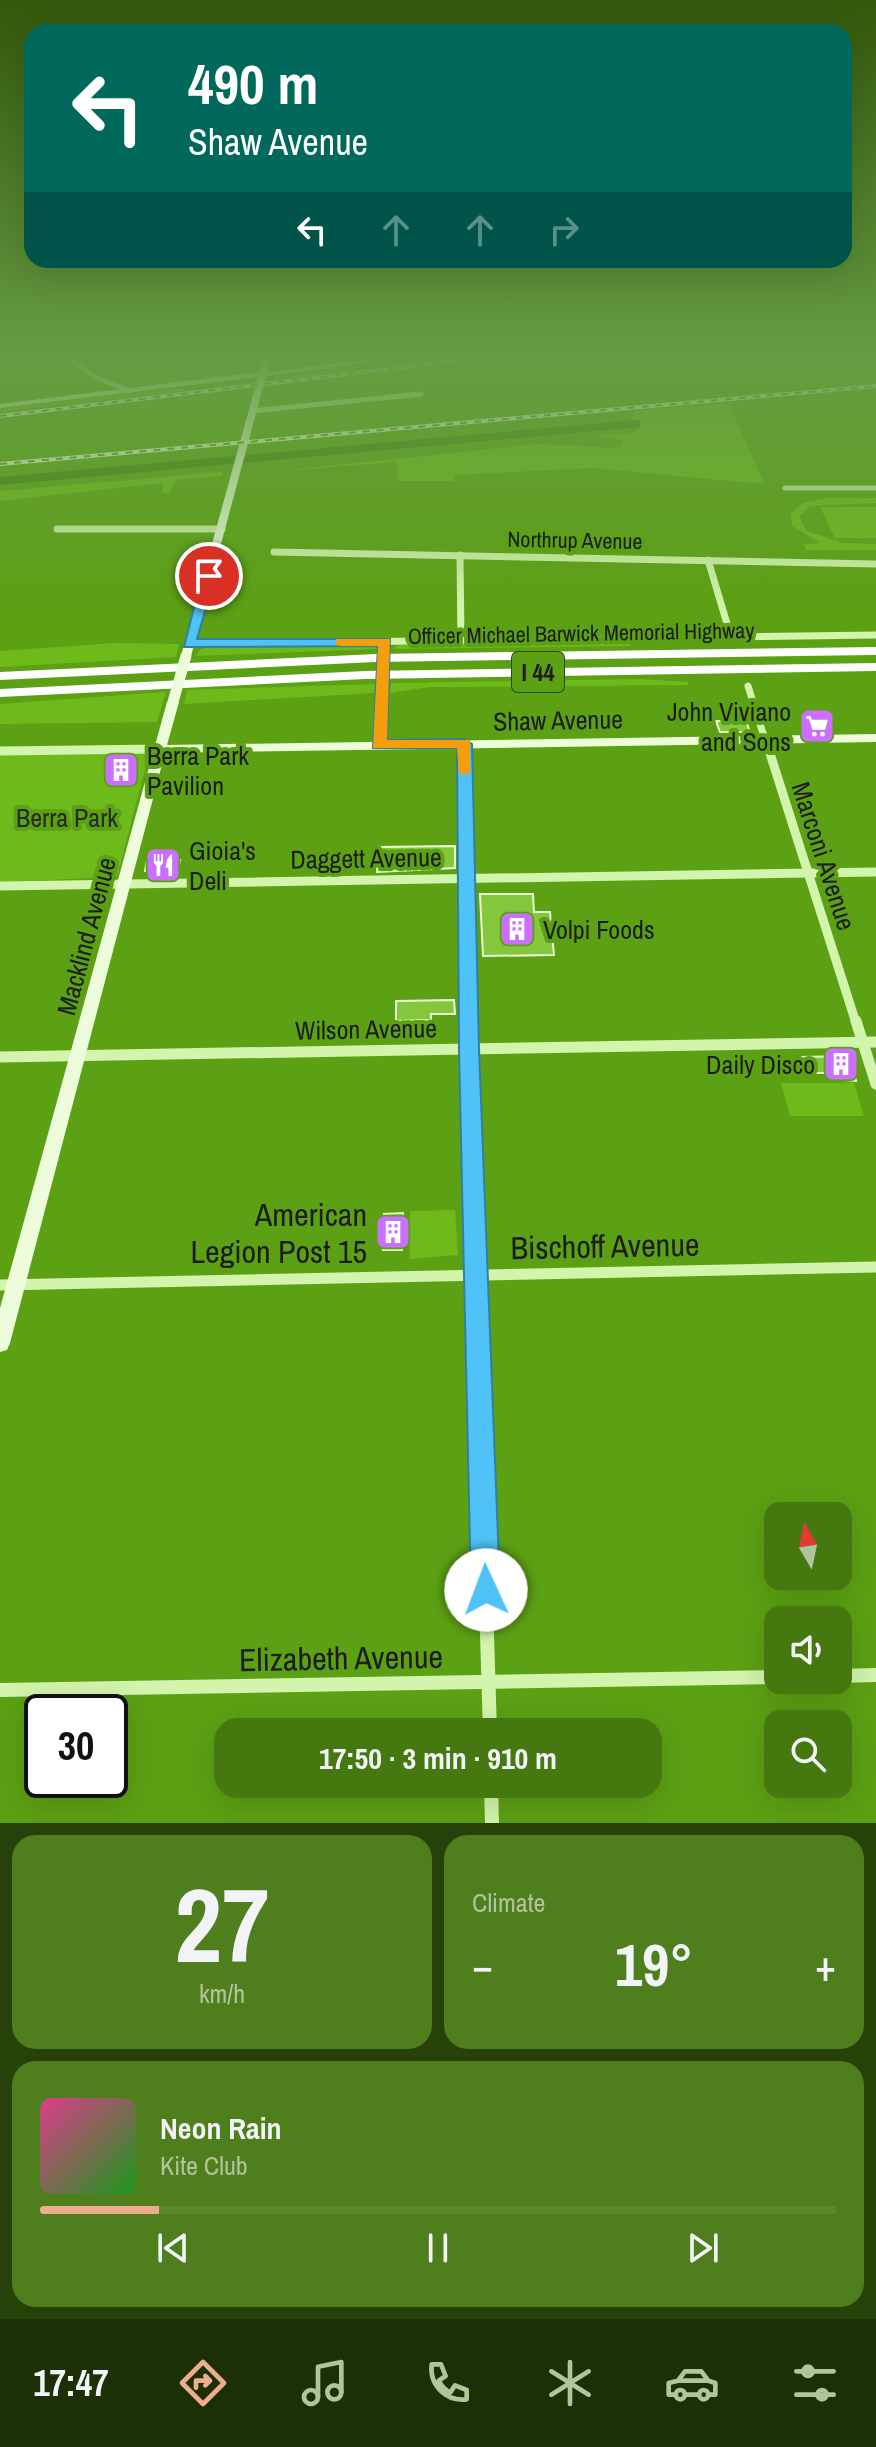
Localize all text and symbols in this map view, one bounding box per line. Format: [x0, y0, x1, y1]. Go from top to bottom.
text: 490 m [188, 46, 318, 121]
icon: left [56, 56, 160, 160]
text: Shaw Avenue [188, 118, 368, 166]
icon: left [290, 208, 334, 252]
icon: ahead [374, 208, 418, 252]
icon: ahead [458, 208, 502, 252]
icon: right [542, 208, 586, 252]
street label: Northrup Avenue [507, 524, 643, 556]
pin [175, 542, 243, 610]
icon: arrive [187, 554, 231, 598]
street label: Officer Michael Barwick Memorial Highway [407, 615, 755, 651]
road number: I 44 [512, 652, 564, 692]
place label: John Viviano and Sons [667, 694, 791, 759]
street label: Shaw Avenue [493, 701, 623, 739]
supermarket icon: John Viviano and Sons [798, 707, 836, 745]
place label: Berra Park Pavilion [147, 738, 249, 803]
building icon: Berra Park Pavilion [102, 751, 140, 789]
street label: Marconi Avenue [784, 777, 864, 935]
park label: Berra Park [16, 800, 118, 835]
place label: Gioia's Deli [189, 833, 256, 898]
street label: Daggett Avenue [290, 839, 442, 877]
restaurant icon: Gioia's Deli [144, 846, 182, 884]
street label: Macklind Avenue [48, 853, 124, 1019]
building icon: Volpi Foods [498, 910, 536, 948]
place label: Volpi Foods [543, 912, 655, 947]
street label: Wilson Avenue [295, 1010, 437, 1048]
building icon: Daily Disco [822, 1045, 860, 1083]
place label: Daily Disco [706, 1047, 815, 1082]
place label: American Legion Post 15 [190, 1193, 367, 1273]
building icon: American Legion Post 15 [374, 1213, 412, 1251]
street label: Bischoff Avenue [510, 1223, 700, 1269]
north arrow [764, 1502, 852, 1590]
map controls [764, 1502, 852, 1798]
position arrow [444, 1548, 528, 1632]
button: sound [764, 1606, 852, 1694]
street label: Elizabeth Avenue [239, 1635, 443, 1681]
speed limit sign: 30 [24, 1694, 128, 1798]
button: search [764, 1710, 852, 1798]
text: 17:50 · 3 min · 910 m [319, 1738, 557, 1778]
text: 27 [175, 1854, 269, 1994]
text: Climate [472, 1885, 545, 1920]
text: 19° [615, 1924, 693, 2005]
text: − [472, 1935, 493, 1995]
text: + [815, 1935, 836, 1995]
text: km/h [199, 1976, 245, 2011]
text: Neon Rain [160, 2108, 282, 2148]
text: Kite Club [160, 2148, 248, 2183]
icon: previous [151, 2226, 195, 2270]
icon: pause [416, 2226, 460, 2270]
icon: next [681, 2226, 725, 2270]
icon: directions [175, 2355, 231, 2411]
icon: music [297, 2355, 353, 2411]
icon: phone [420, 2355, 476, 2411]
icon: climate [542, 2355, 598, 2411]
icon: car [664, 2355, 720, 2411]
icon: filters [787, 2355, 843, 2411]
text: 17:47 [33, 2359, 109, 2407]

